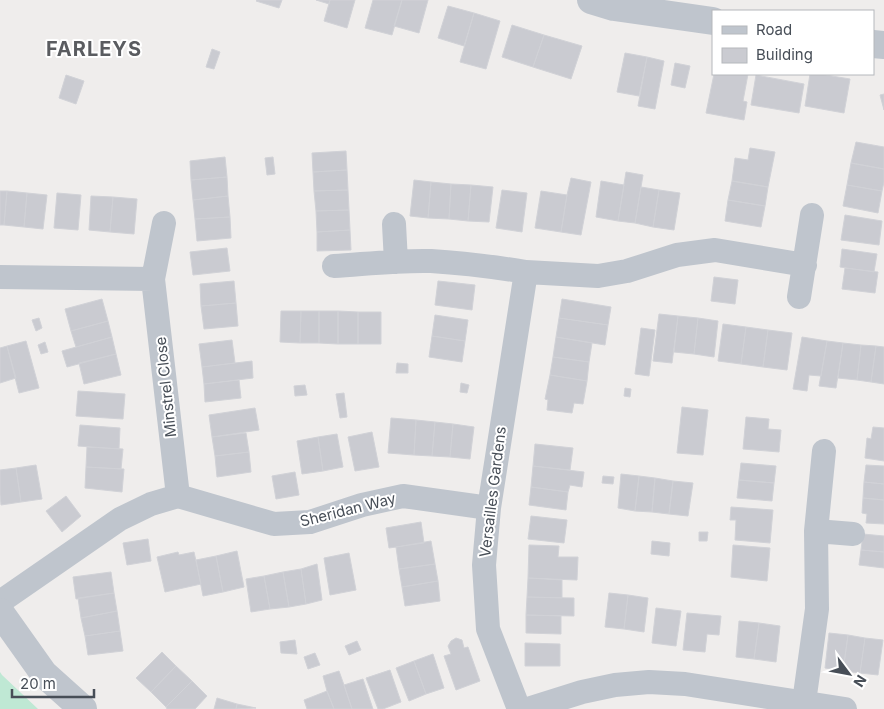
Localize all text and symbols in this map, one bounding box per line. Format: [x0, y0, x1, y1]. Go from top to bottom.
legend [712, 10, 874, 75]
text: Road [756, 20, 792, 39]
district label: FARLEYS [46, 37, 142, 61]
text: Building [756, 45, 813, 64]
street label: Minstrel Close [151, 336, 180, 438]
street label: Versailles Gardens [475, 425, 510, 559]
street label: Sheridan Way [298, 488, 398, 531]
north arrow [824, 649, 874, 699]
scale bar [12, 666, 95, 698]
text: N [850, 672, 870, 690]
text: 20 m [20, 674, 56, 693]

